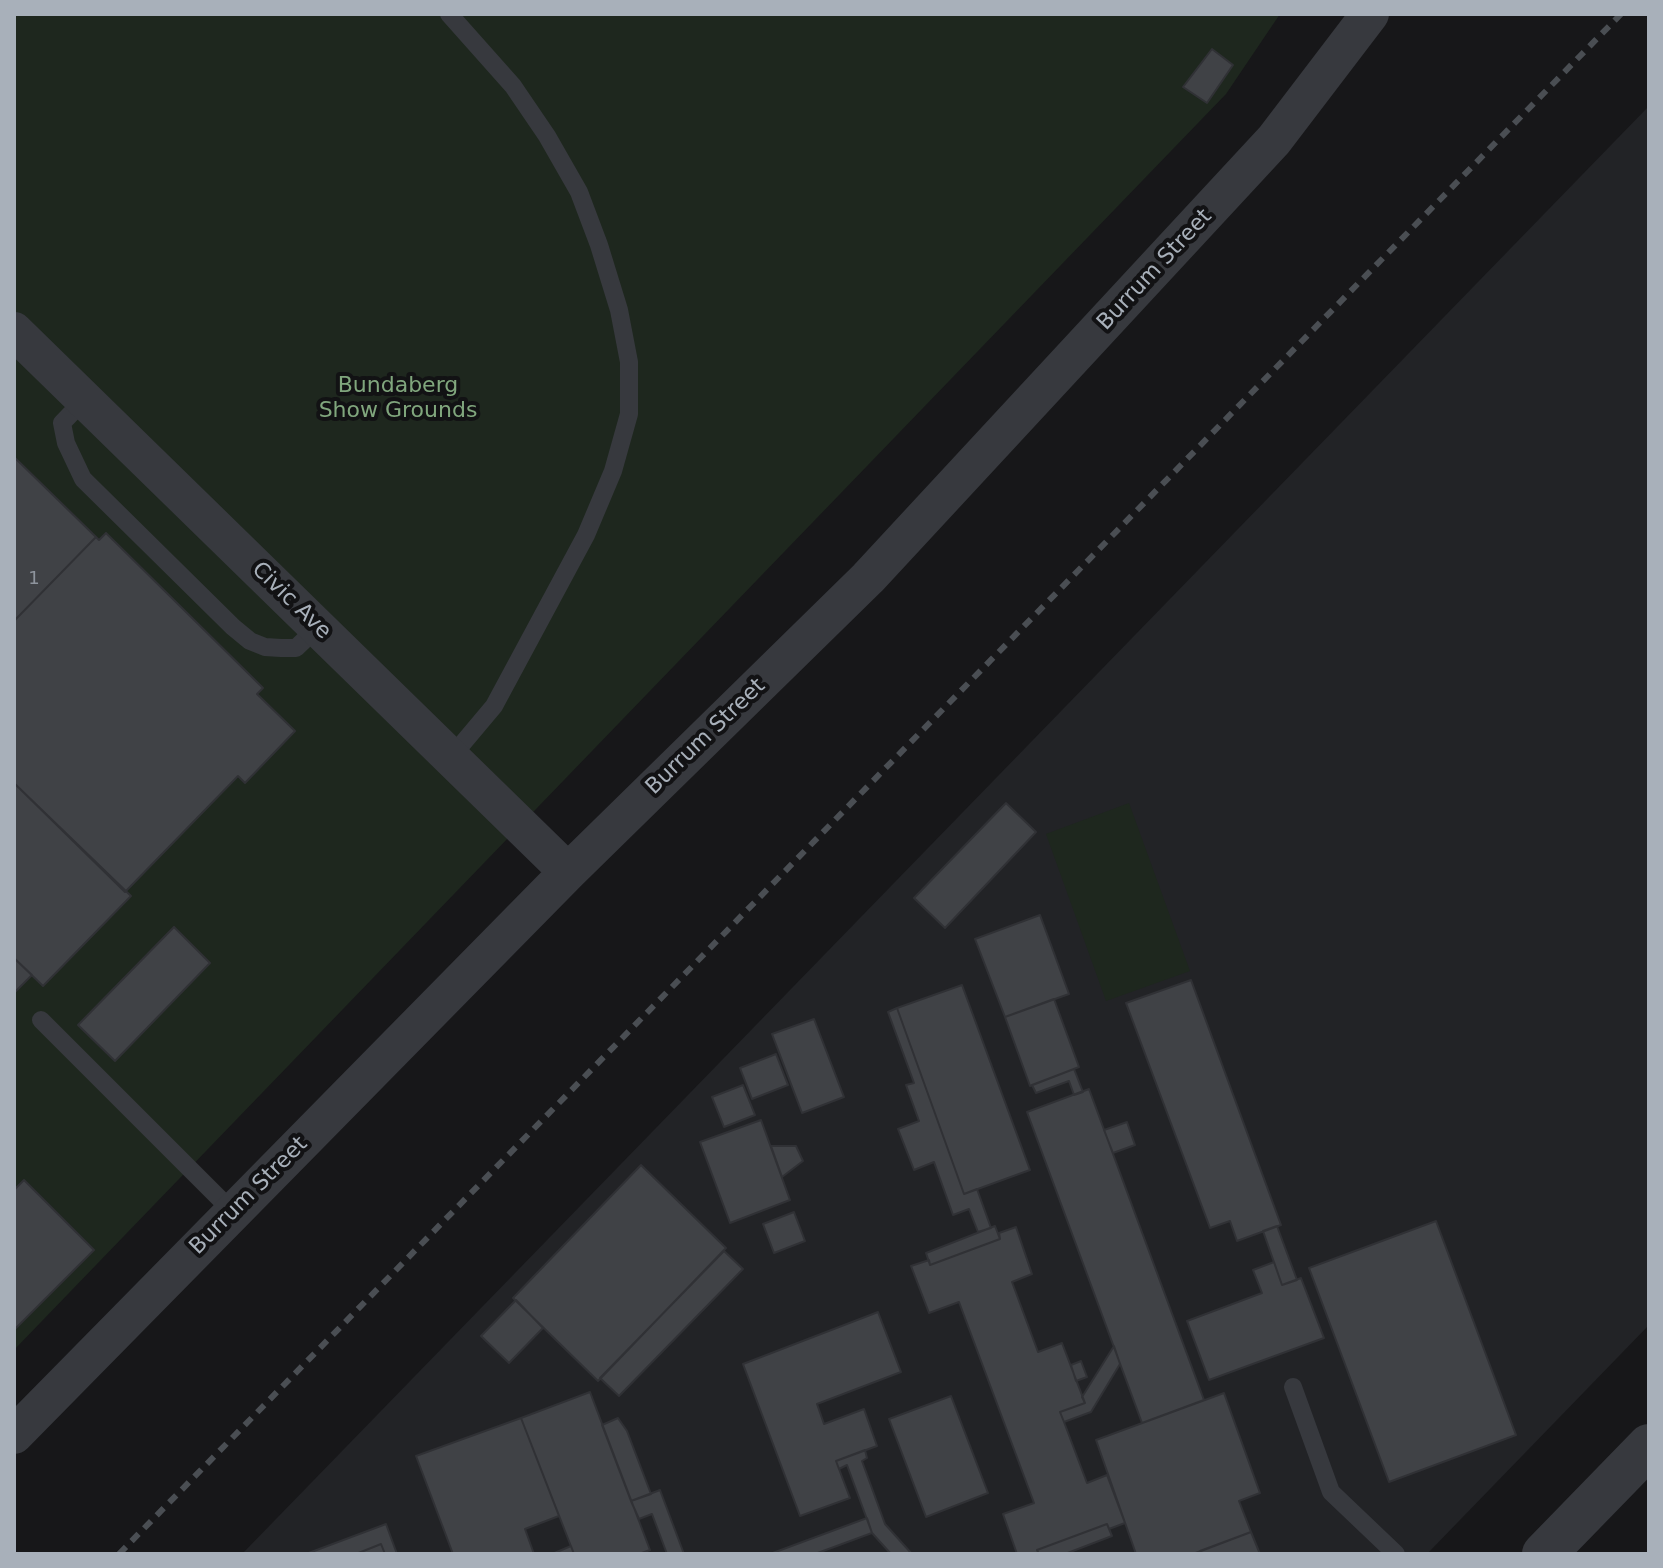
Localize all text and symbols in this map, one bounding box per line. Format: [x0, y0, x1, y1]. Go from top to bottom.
street label: Burrum Street [1092, 204, 1218, 336]
park label: Bundaberg Show Grounds [319, 373, 477, 424]
street label: Civic Ave [246, 557, 336, 645]
house number: 1 [28, 568, 40, 590]
street label: Burrum Street [641, 673, 771, 801]
street label: Burrum Street [185, 1132, 313, 1260]

